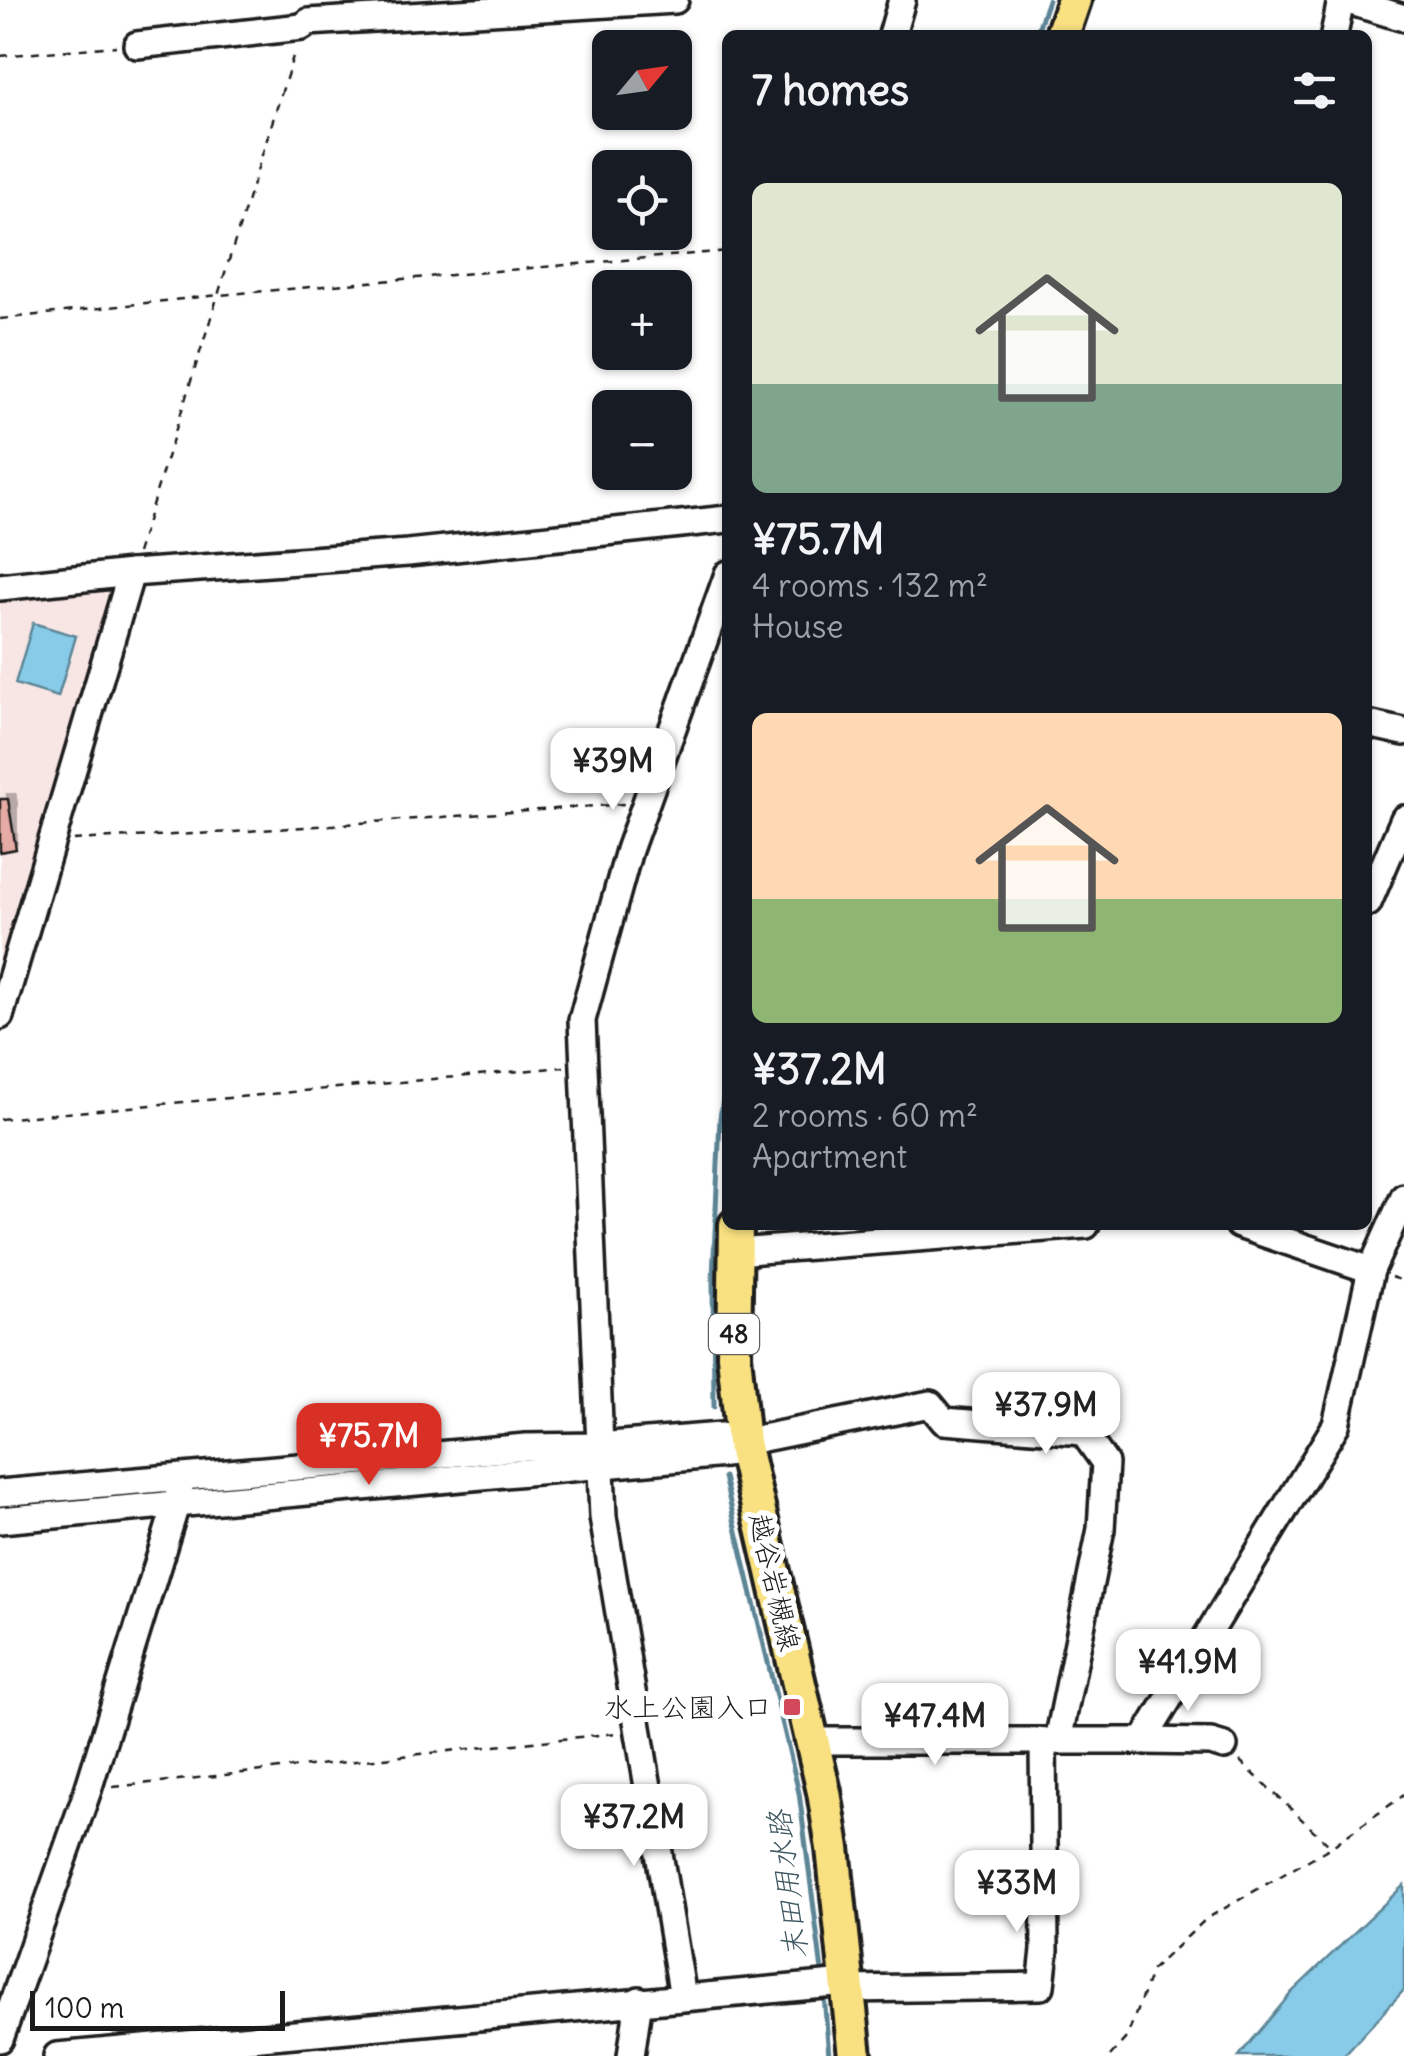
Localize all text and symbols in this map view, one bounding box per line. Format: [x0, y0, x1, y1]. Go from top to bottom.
north arrow [592, 30, 692, 130]
map controls [592, 30, 692, 490]
icon: filters [1287, 63, 1342, 118]
text: 7 homes [752, 64, 909, 116]
button: locate [592, 150, 692, 250]
icon: home [957, 248, 1137, 428]
button: + [592, 270, 692, 370]
button: − [592, 390, 692, 490]
text: ¥75.7M [752, 513, 885, 565]
text: 4 rooms · 132 m² [752, 565, 988, 606]
text: House [752, 606, 843, 647]
pin: ¥39M [554, 728, 672, 813]
text: ¥39M [572, 740, 654, 781]
icon: home [957, 778, 1137, 958]
text: ¥37.2M [752, 1043, 887, 1095]
text: 2 rooms · 60 m² [752, 1095, 978, 1136]
text: Apartment [752, 1136, 907, 1177]
road number: 48 [709, 1314, 759, 1354]
pin: ¥37.9M [965, 1372, 1127, 1457]
text: ¥37.9M [994, 1384, 1098, 1425]
pin: ¥75.7M [288, 1403, 450, 1488]
text: ¥75.7M [318, 1415, 420, 1456]
street label: 越谷岩槻線 [742, 1510, 808, 1654]
pin: ¥41.9M [1107, 1629, 1269, 1714]
text: ¥41.9M [1138, 1641, 1238, 1682]
pin: ¥47.4M [854, 1683, 1016, 1768]
place label: 水上公園入口 [604, 1689, 772, 1725]
text: ¥47.4M [883, 1695, 987, 1736]
marker: 水上公園入口 [781, 1696, 803, 1718]
pin: ¥37.2M [553, 1784, 715, 1869]
text: ¥37.2M [583, 1796, 685, 1837]
water label: 末田用水路 [759, 1806, 815, 1962]
pin: ¥33M [958, 1850, 1076, 1935]
text: ¥33M [976, 1862, 1058, 1903]
scale bar [30, 1986, 285, 2030]
text: 100 m [45, 1990, 124, 2026]

